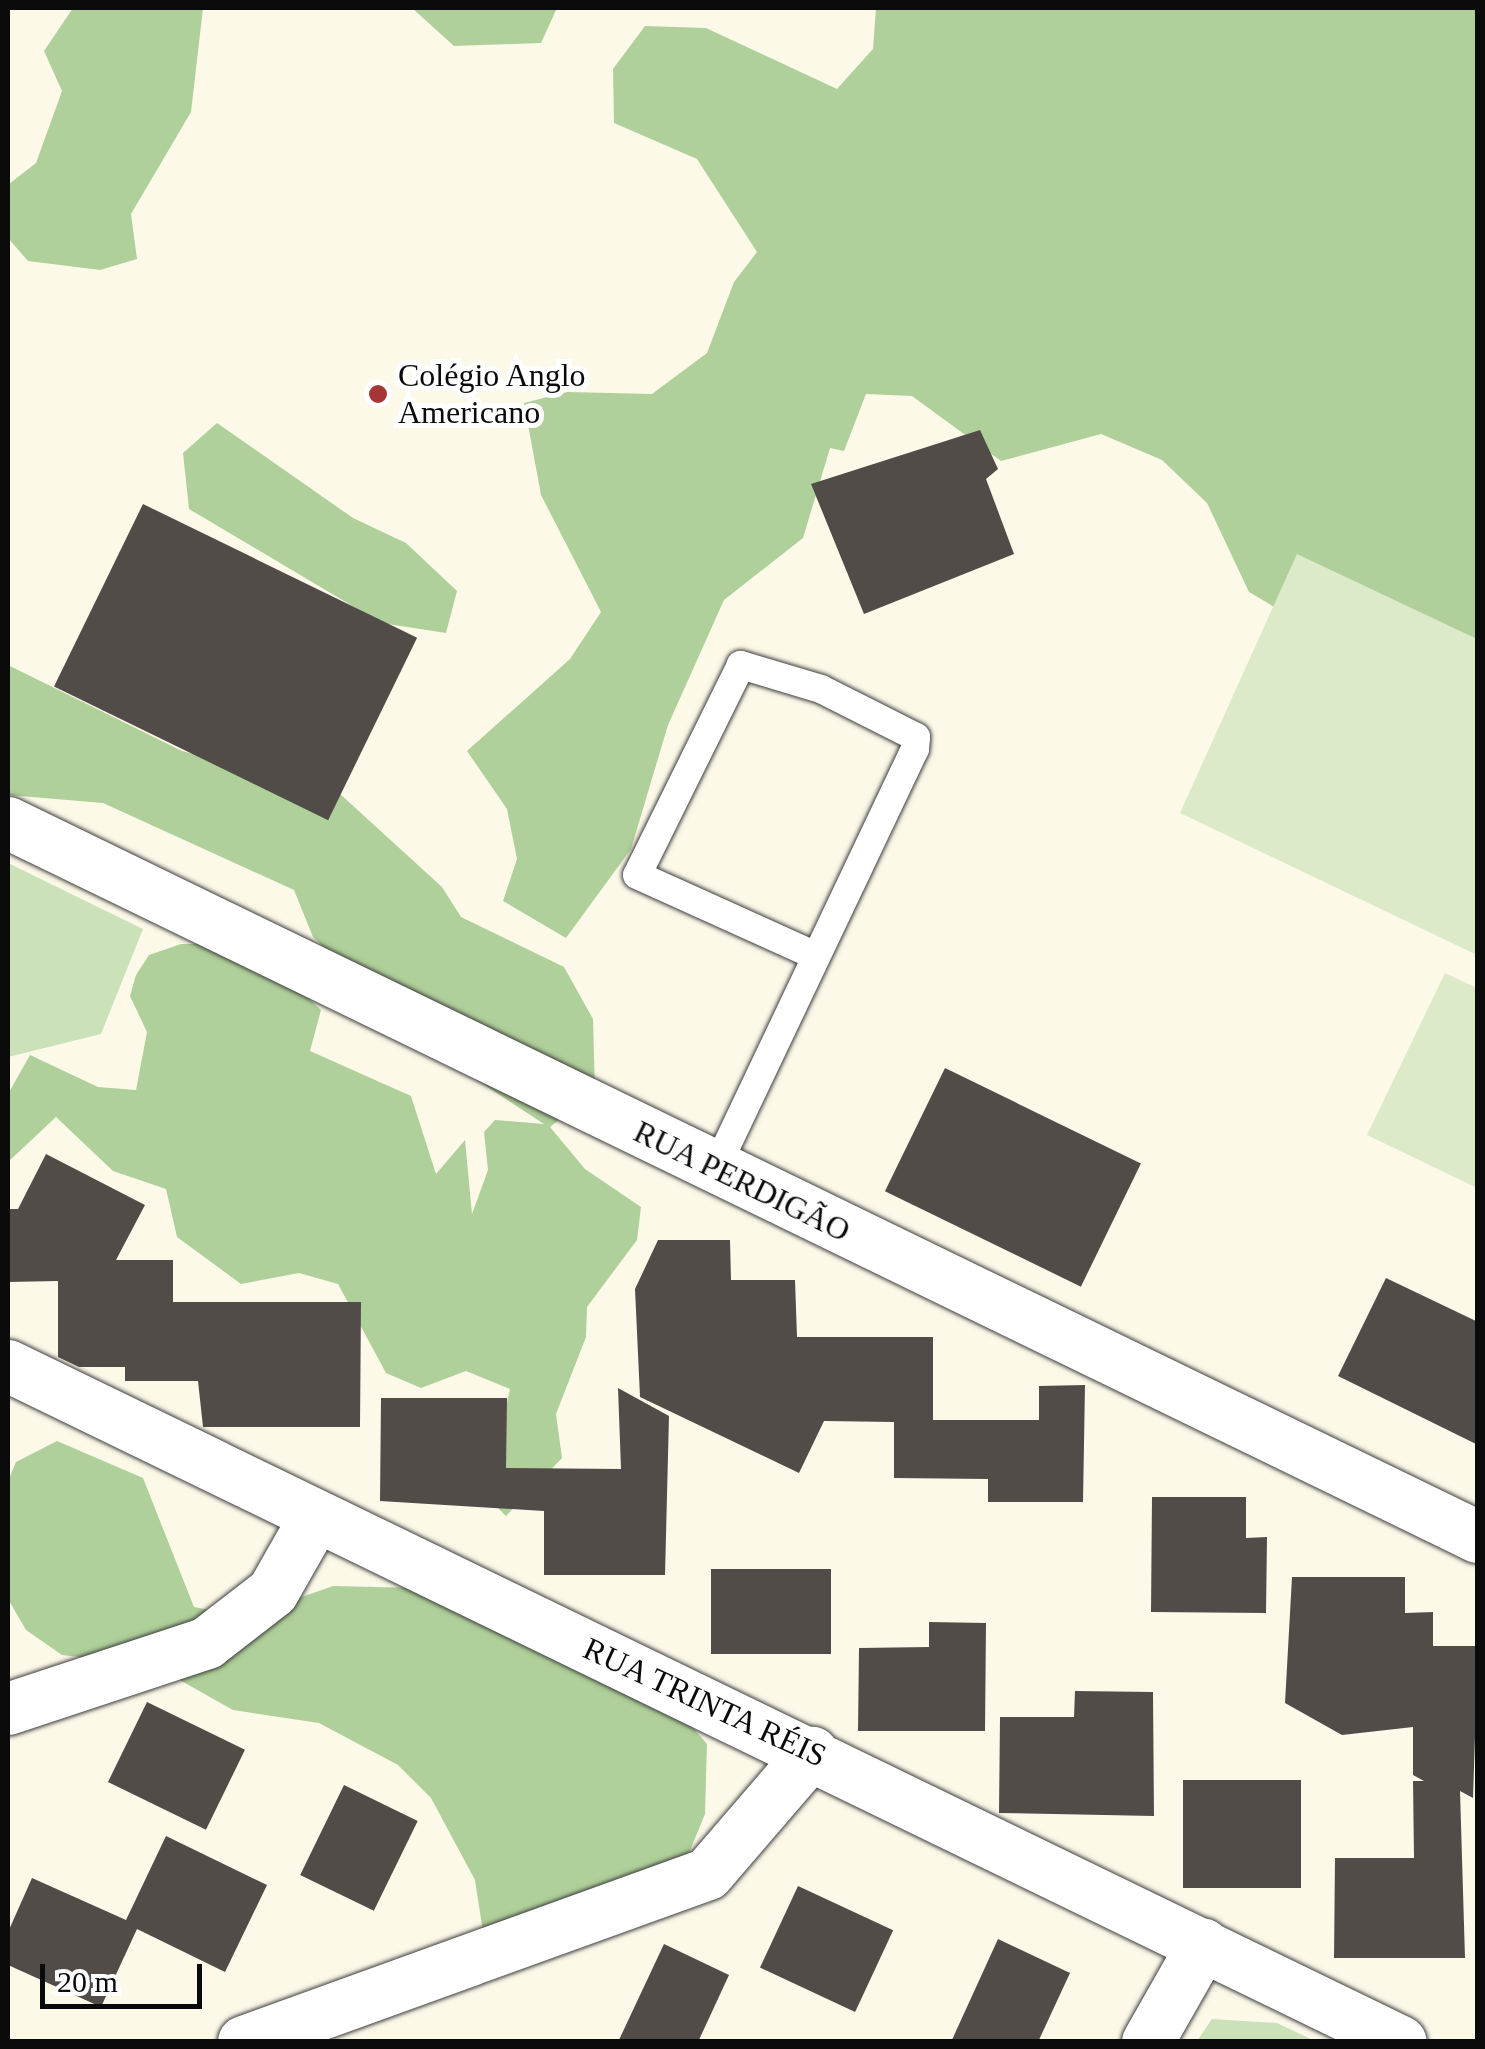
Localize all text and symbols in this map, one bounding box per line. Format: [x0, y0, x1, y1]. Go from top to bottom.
place label: Colégio Anglo Americano [398, 357, 587, 432]
marker: Colégio Anglo Americano [367, 383, 389, 405]
street label: RUA PERDIGÃO [627, 1112, 857, 1250]
street label: RUA TRINTA RÉIS [576, 1628, 834, 1776]
scale bar [45, 1944, 208, 2006]
text: 20 m [57, 1965, 118, 1998]

